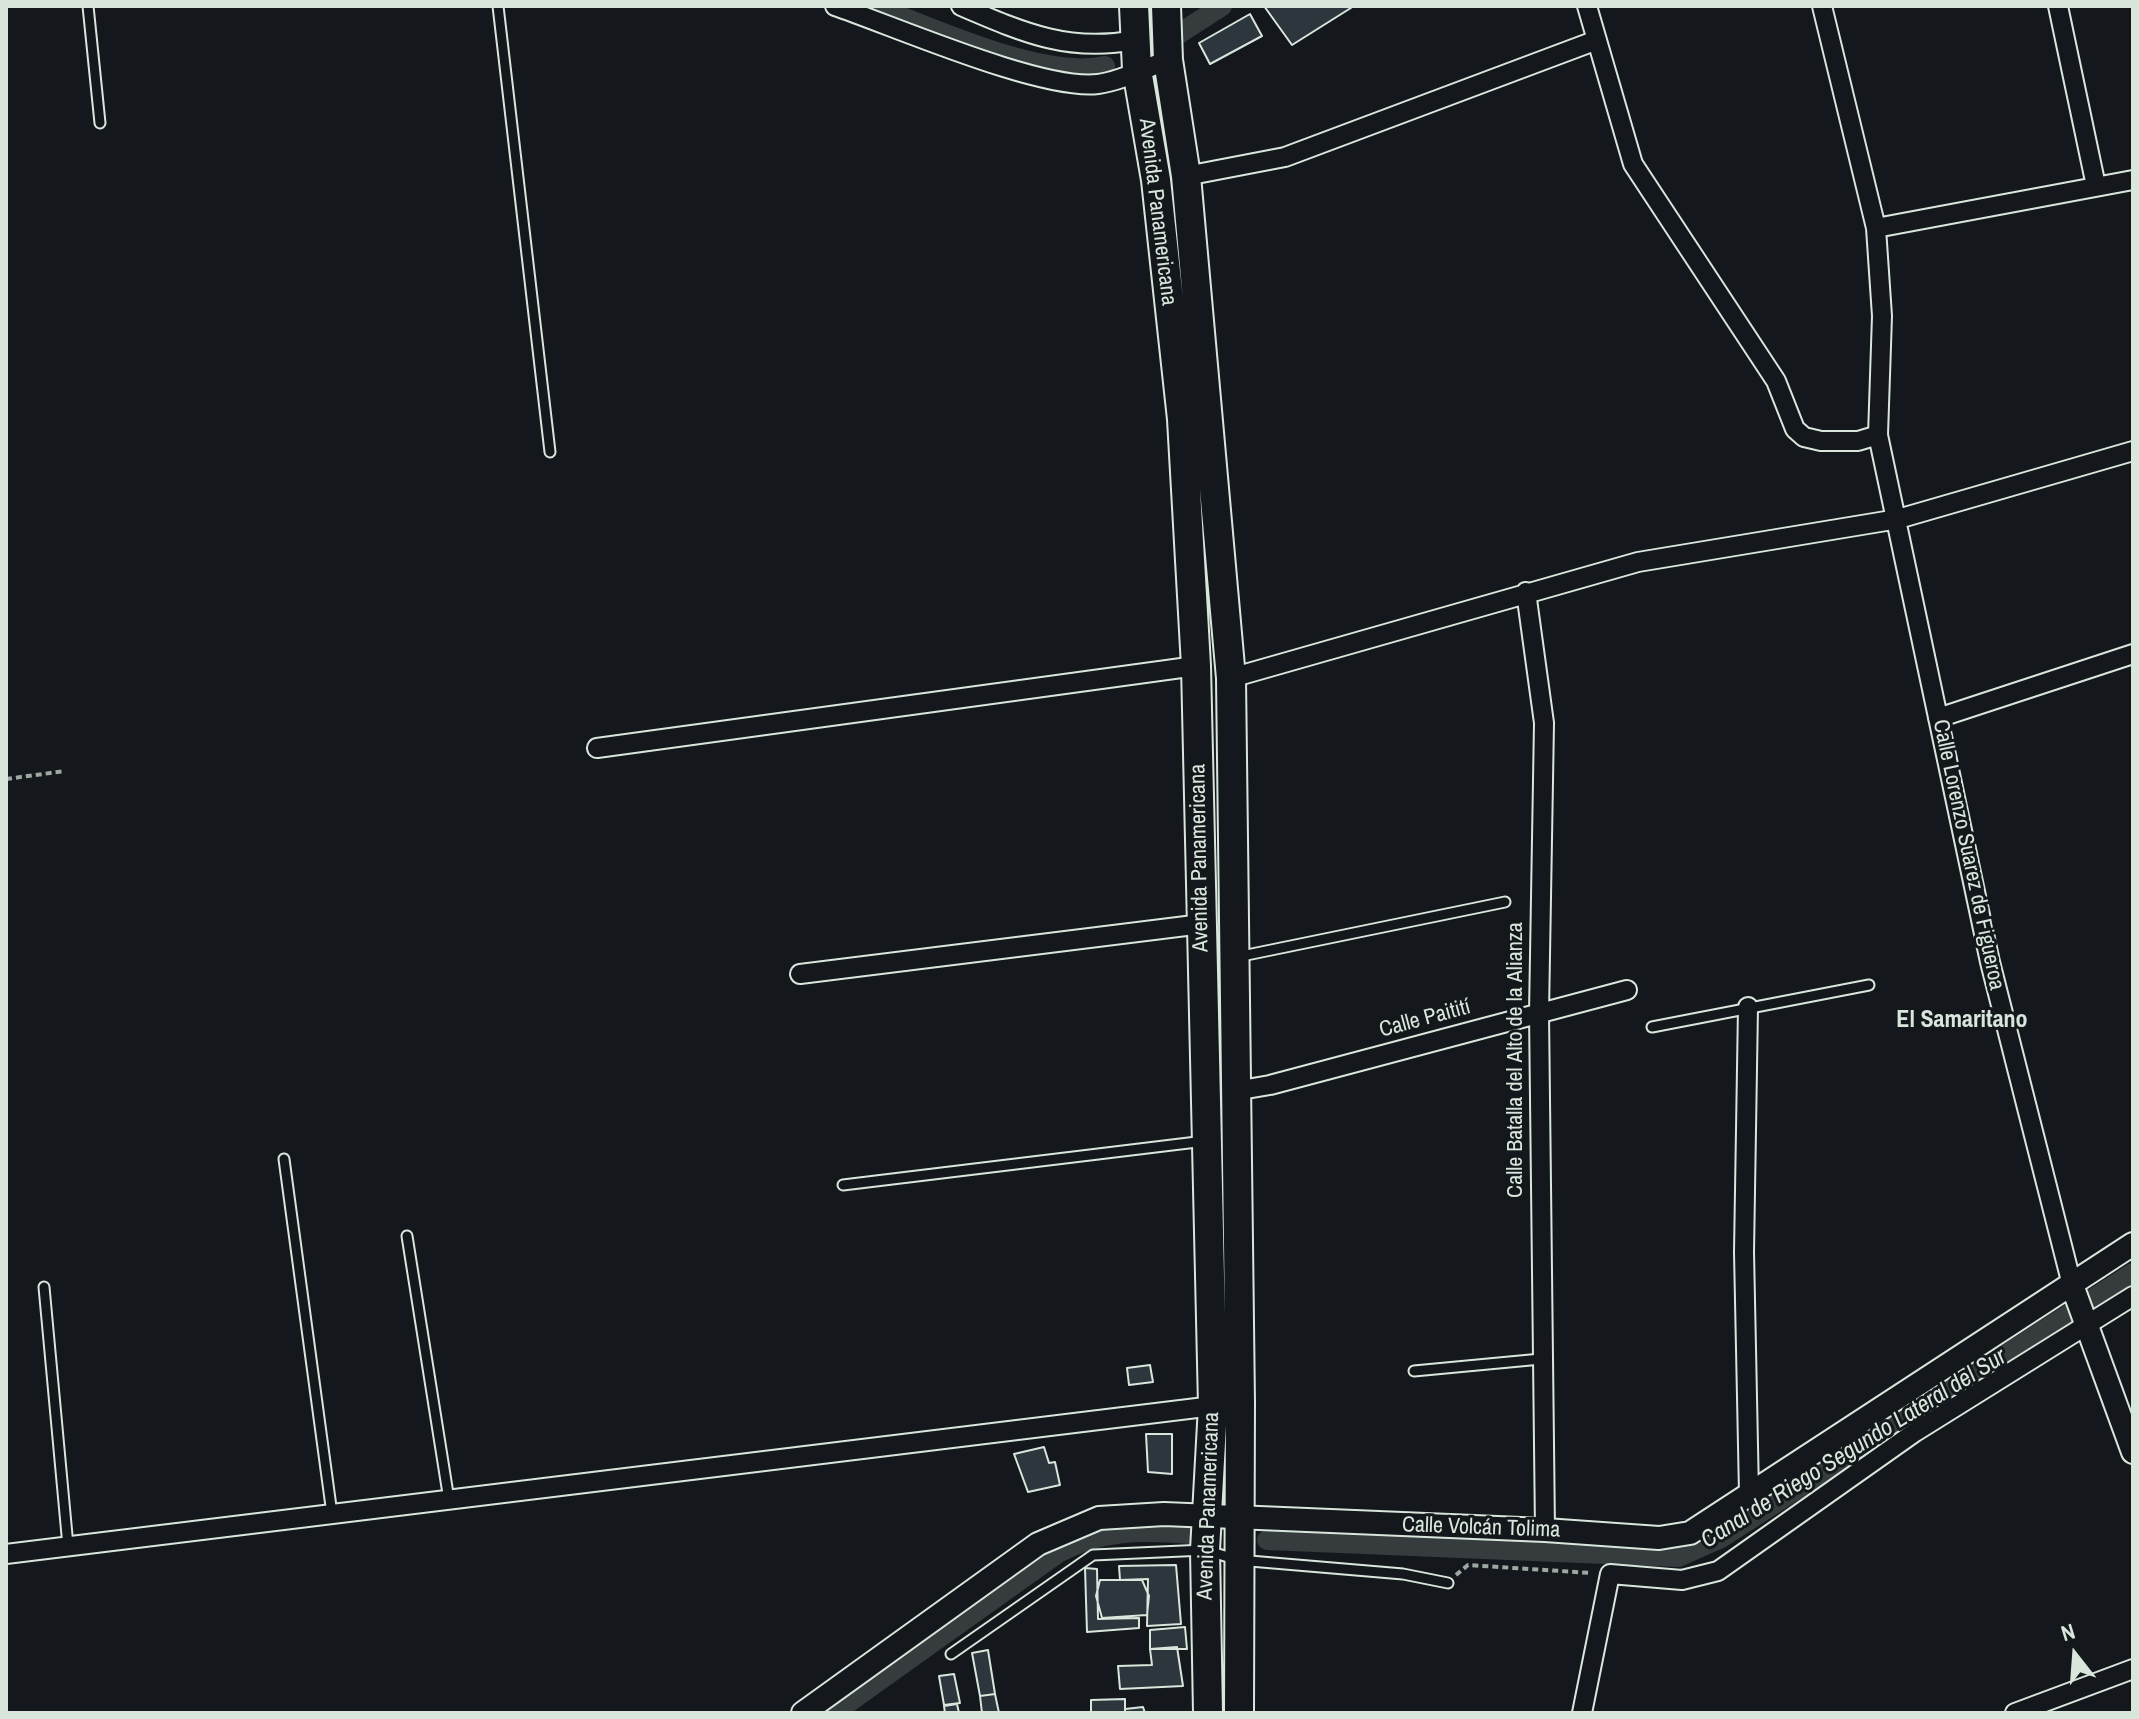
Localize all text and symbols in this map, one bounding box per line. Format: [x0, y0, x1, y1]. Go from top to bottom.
street label: Avenida Panamericana [1132, 117, 1182, 307]
street label: Calle Lorenzo Suarez de Figueroa [1926, 717, 2010, 993]
street label: Avenida Panamericana [1185, 764, 1215, 952]
street label: Calle Batalla del Alto de la Alianza [1503, 922, 1529, 1198]
street label: Calle Paitití [1377, 994, 1473, 1044]
district label: El Samaritano [1896, 1007, 2028, 1035]
water label: Canal de Riego Segundo Lateral del Sur [1696, 1343, 2012, 1555]
street label: Avenida Panamericana [1193, 1411, 1225, 1601]
street label: Calle Volcán Tolima [1401, 1512, 1561, 1544]
north arrow [2035, 1615, 2115, 1695]
text: N [2057, 1616, 2079, 1648]

